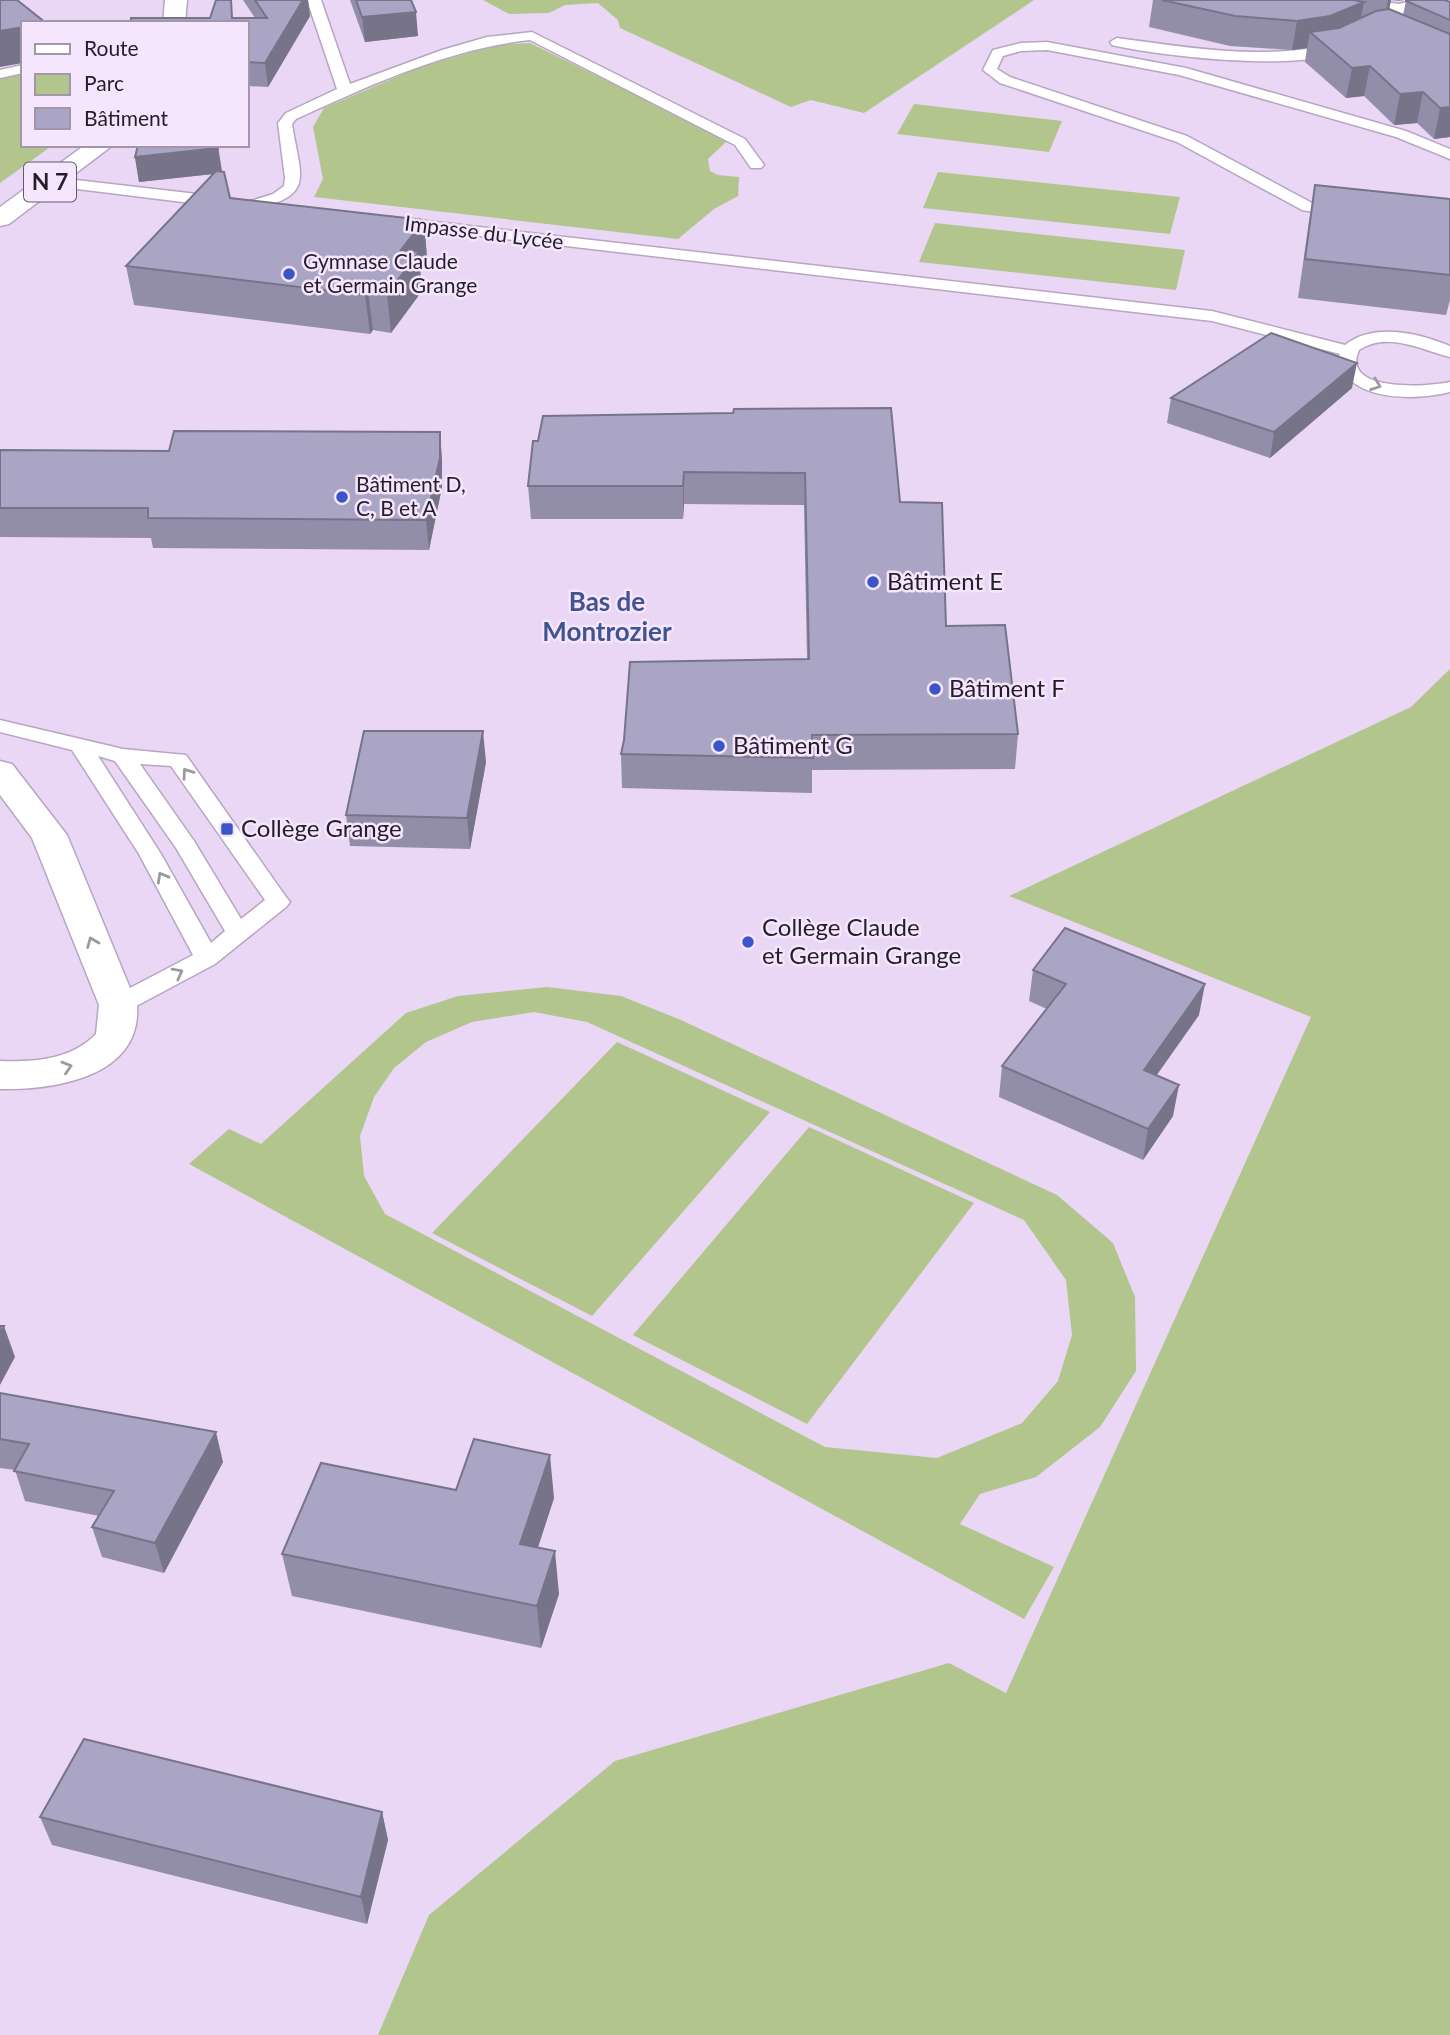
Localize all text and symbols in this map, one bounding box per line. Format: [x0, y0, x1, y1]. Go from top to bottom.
legend [21, 21, 248, 147]
text: Route [84, 35, 139, 60]
text: Parc [84, 70, 124, 95]
text: Bâtiment [84, 105, 169, 130]
road number: N 7 [24, 162, 76, 202]
street label: Impasse du Lycée [403, 209, 565, 254]
place label: Gymnase Claude et Germain Grange [303, 248, 477, 297]
marker: Gymnase Claude et Germain Grange [281, 266, 297, 282]
one-way arrow [1370, 377, 1382, 391]
place label: Bâtiment D, C, B et A [356, 471, 466, 520]
marker: Bâtiment D, C, B et A [334, 489, 350, 505]
place label: Bâtiment E [887, 566, 1003, 595]
marker: Bâtiment E [865, 574, 881, 590]
district label: Bas de Montrozier [542, 585, 672, 647]
place label: Bâtiment F [949, 673, 1065, 702]
marker: Bâtiment F [927, 681, 943, 697]
place label: Bâtiment G [733, 730, 853, 759]
marker: Bâtiment G [711, 738, 727, 754]
one-way arrow [183, 768, 195, 781]
place label: Collège Grange [241, 813, 402, 842]
marker: Collège Grange [219, 821, 235, 837]
one-way arrow [157, 872, 170, 884]
place label: Collège Claude et Germain Grange [762, 912, 961, 969]
marker: Collège Claude et Germain Grange [740, 934, 756, 950]
one-way arrow [87, 936, 101, 948]
one-way arrow [171, 968, 183, 982]
one-way arrow [61, 1060, 73, 1075]

